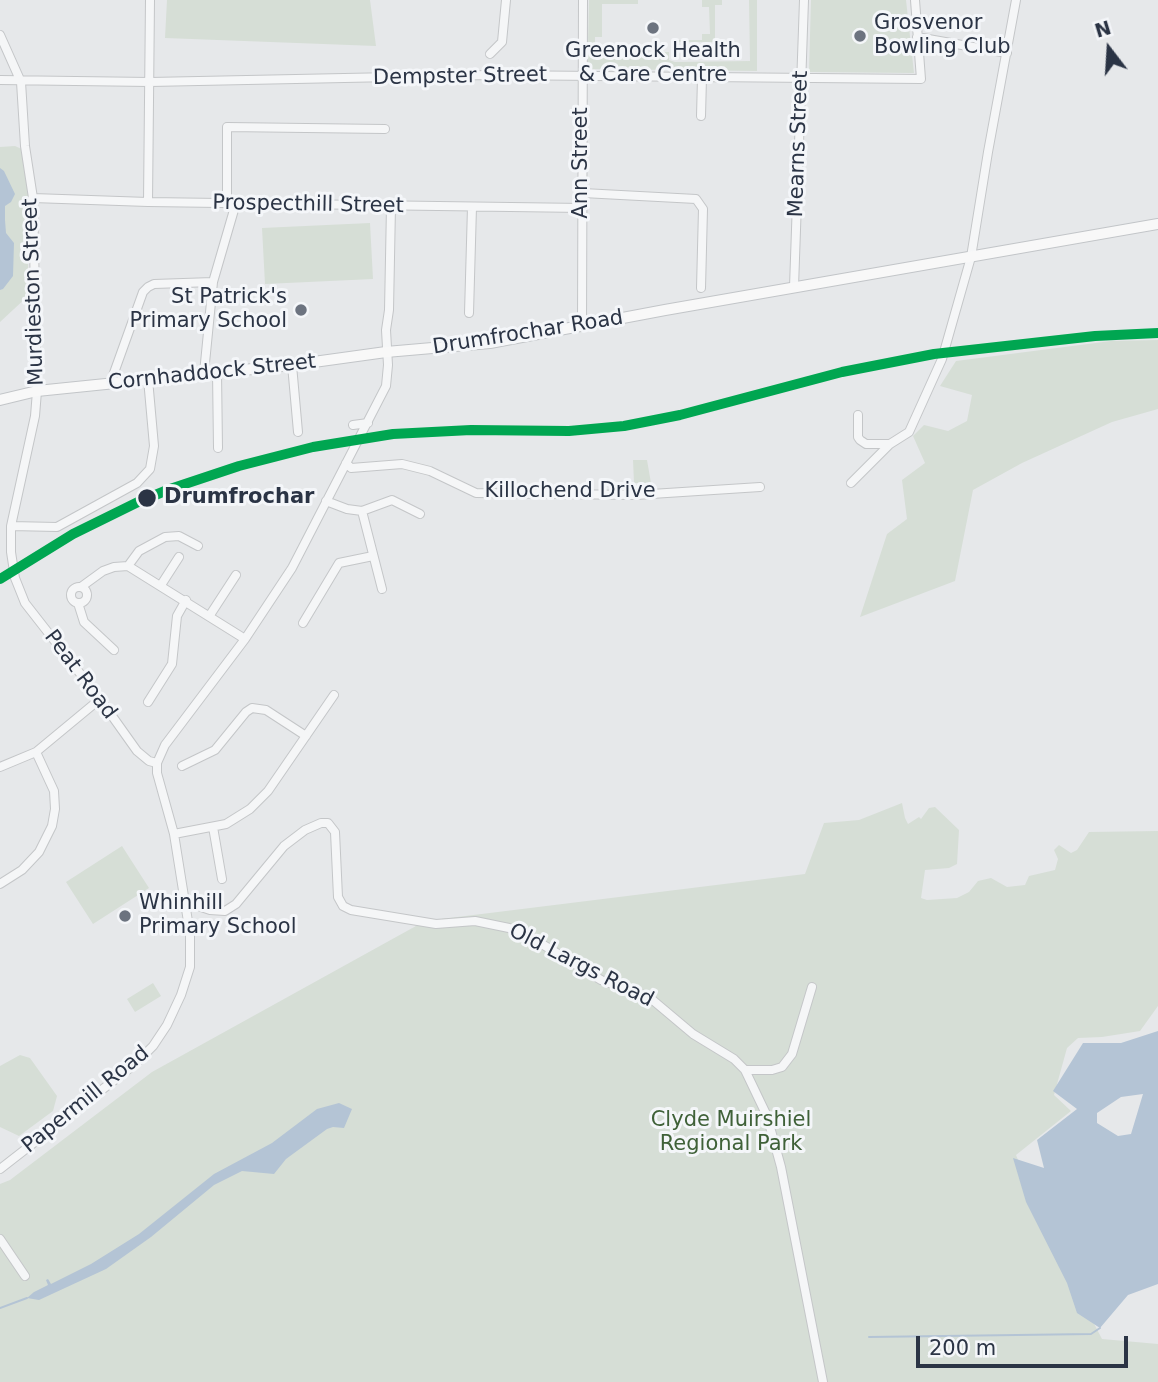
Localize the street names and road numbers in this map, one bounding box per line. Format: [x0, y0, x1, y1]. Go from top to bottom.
street label: Dempster Street [373, 63, 547, 91]
street label: Mearns Street [784, 70, 814, 218]
street label: Ann Street [569, 107, 595, 219]
street label: Prospecthill Street [212, 191, 404, 219]
street label: Murdieston Street [18, 198, 50, 386]
street label: Drumfrochar Road [431, 305, 625, 361]
street label: Cornhaddock Street [107, 350, 317, 396]
street label: Killochend Drive [484, 479, 656, 505]
street label: Peat Road [38, 625, 122, 725]
street label: Old Largs Road [505, 919, 657, 1013]
street label: Papermill Road [17, 1041, 155, 1159]

